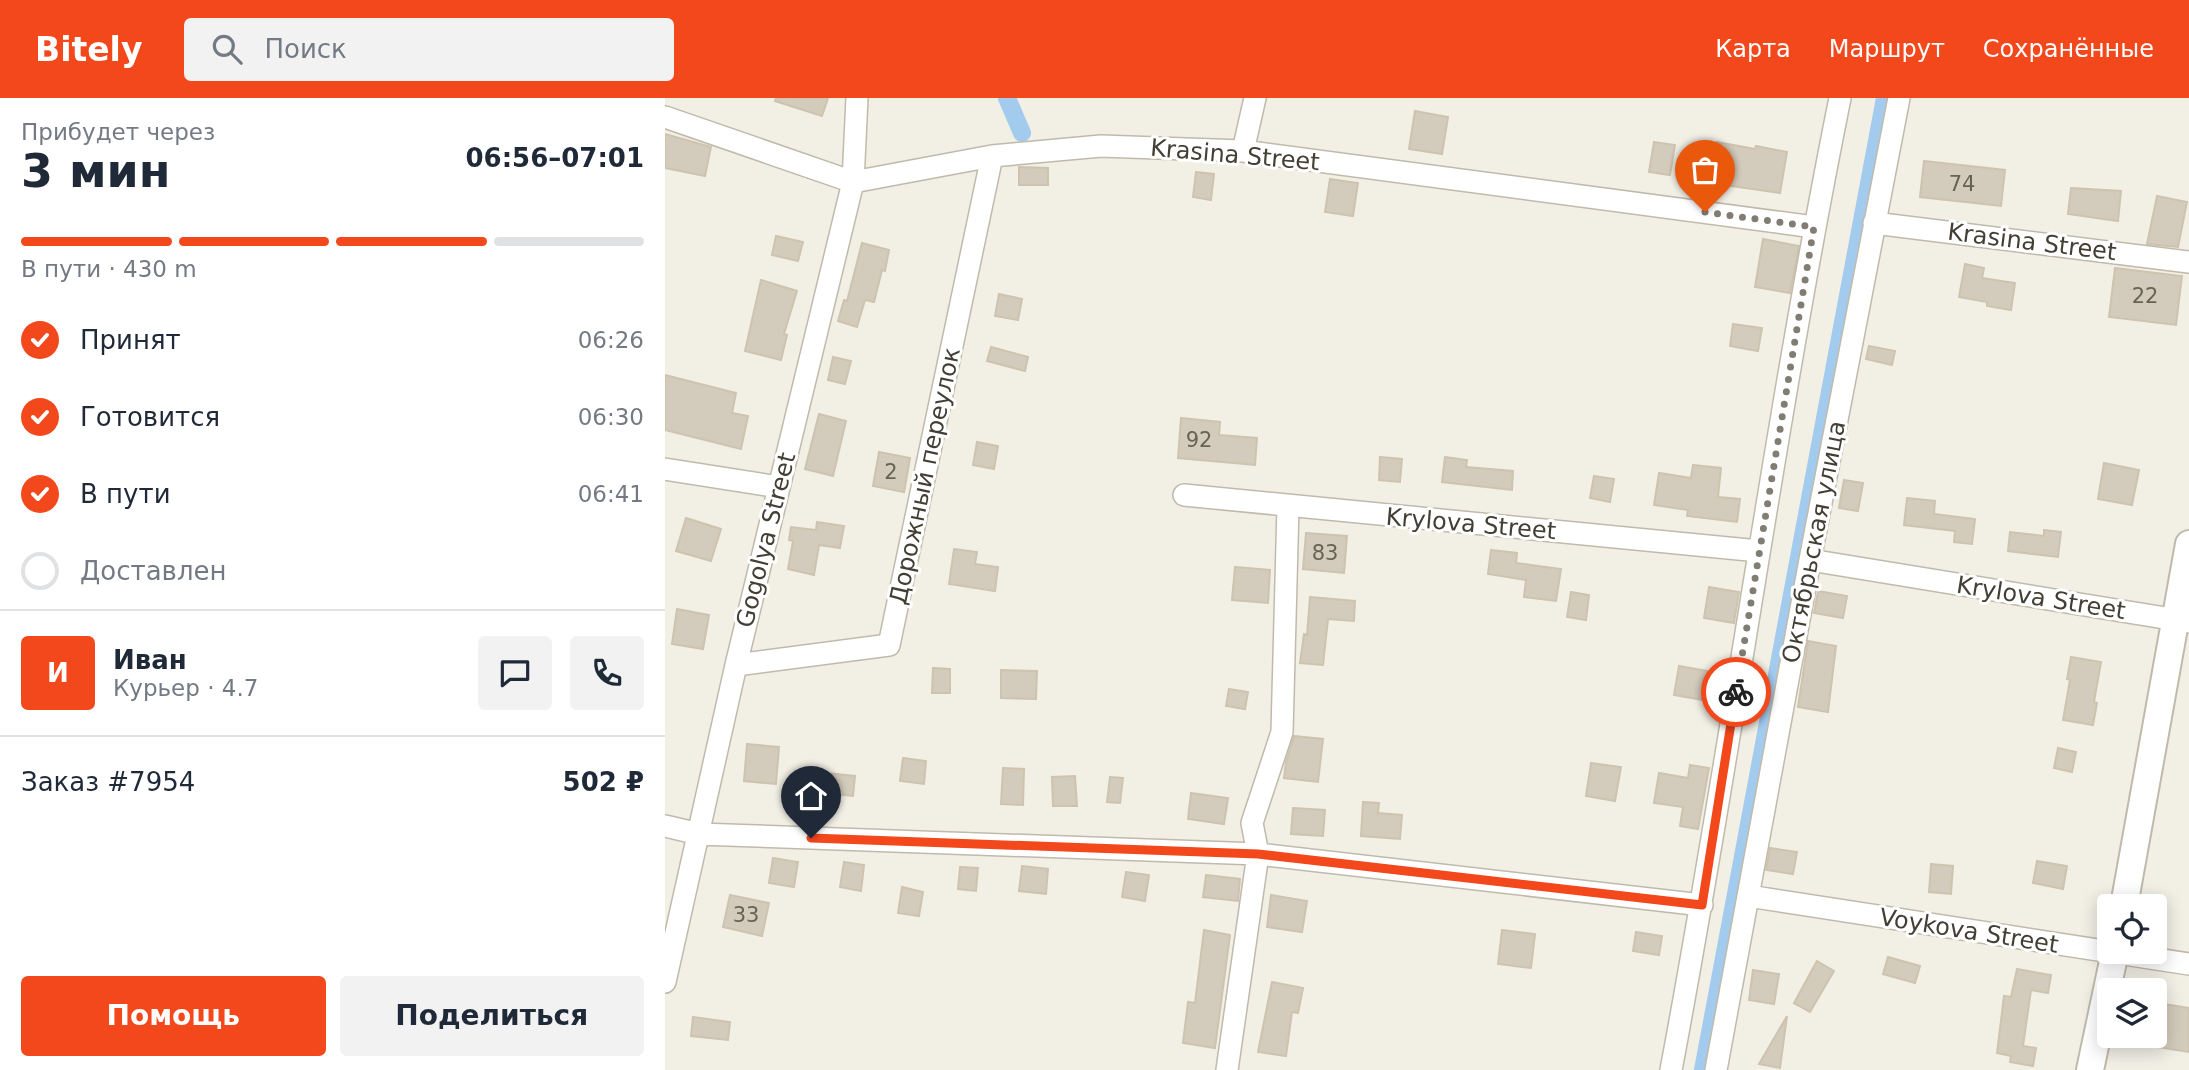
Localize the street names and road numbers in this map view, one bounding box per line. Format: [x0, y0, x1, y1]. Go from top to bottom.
street label: Krasina Street [1149, 134, 1321, 176]
street label: Krasina Street [1946, 218, 2118, 266]
street label: Дорожный переулок [884, 345, 966, 607]
street label: Октябрьская улица [1777, 418, 1851, 666]
street label: Gogolya Street [731, 450, 801, 630]
street label: Krylova Street [1385, 503, 1557, 545]
street label: Krylova Street [1955, 571, 2127, 625]
street label: Voykova Street [1878, 903, 2060, 959]

